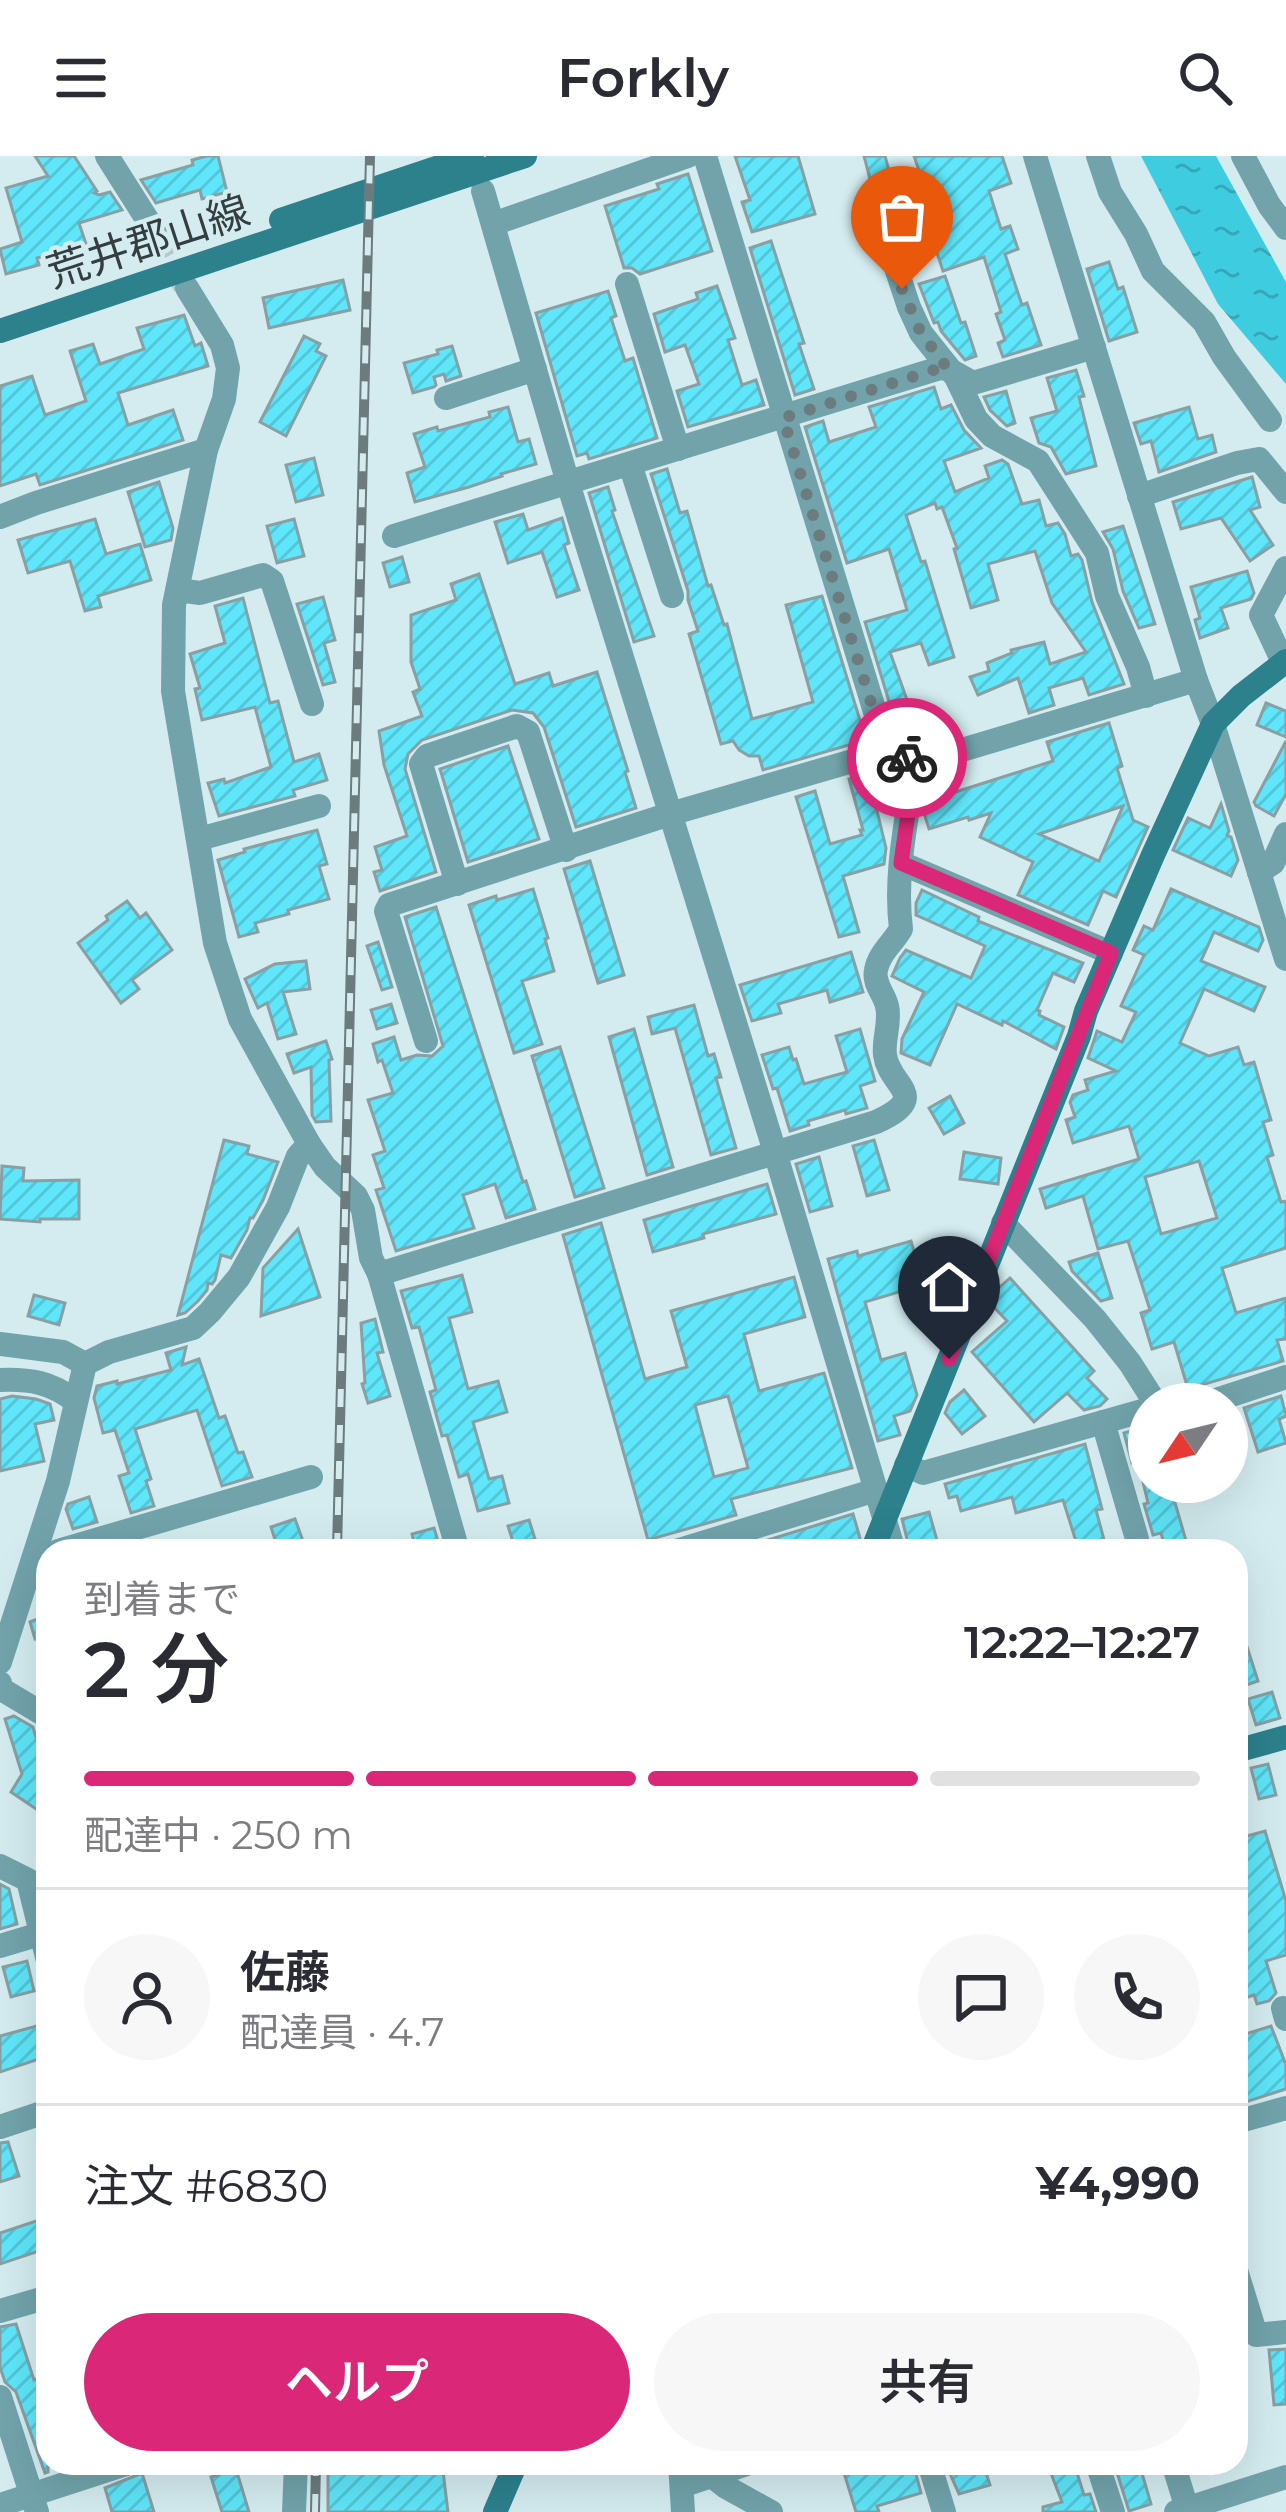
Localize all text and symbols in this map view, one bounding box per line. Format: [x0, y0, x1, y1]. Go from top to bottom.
icon: menu [48, 45, 114, 111]
text: Forkly [557, 45, 729, 111]
icon: search [1172, 45, 1238, 111]
pin [851, 166, 953, 289]
street label: 荒井郡山線 [40, 184, 256, 298]
icon: bag [869, 184, 935, 250]
courier [847, 698, 967, 818]
icon: bike [874, 725, 940, 791]
pin [898, 1236, 1000, 1359]
icon: home [916, 1254, 982, 1320]
north arrow [1128, 1383, 1248, 1503]
map controls [1128, 1383, 1248, 1503]
text: 到着まで [84, 1575, 240, 1623]
text: 12:22–12:27 [964, 1614, 1200, 1669]
text: 2 分 [84, 1621, 229, 1717]
text: 配達中 · 250 m [84, 1811, 353, 1859]
button: person [84, 1934, 210, 2060]
button: chat [918, 1934, 1044, 2060]
button: phone [1074, 1934, 1200, 2060]
text: 佐藤 [240, 1944, 330, 1999]
text: 配達員 · 4.7 [240, 2008, 445, 2056]
text: ¥4,990 [1036, 2155, 1200, 2210]
text: 注文 #6830 [84, 2158, 328, 2213]
button: ヘルプ [84, 2313, 630, 2451]
button: 共有 [654, 2313, 1200, 2451]

